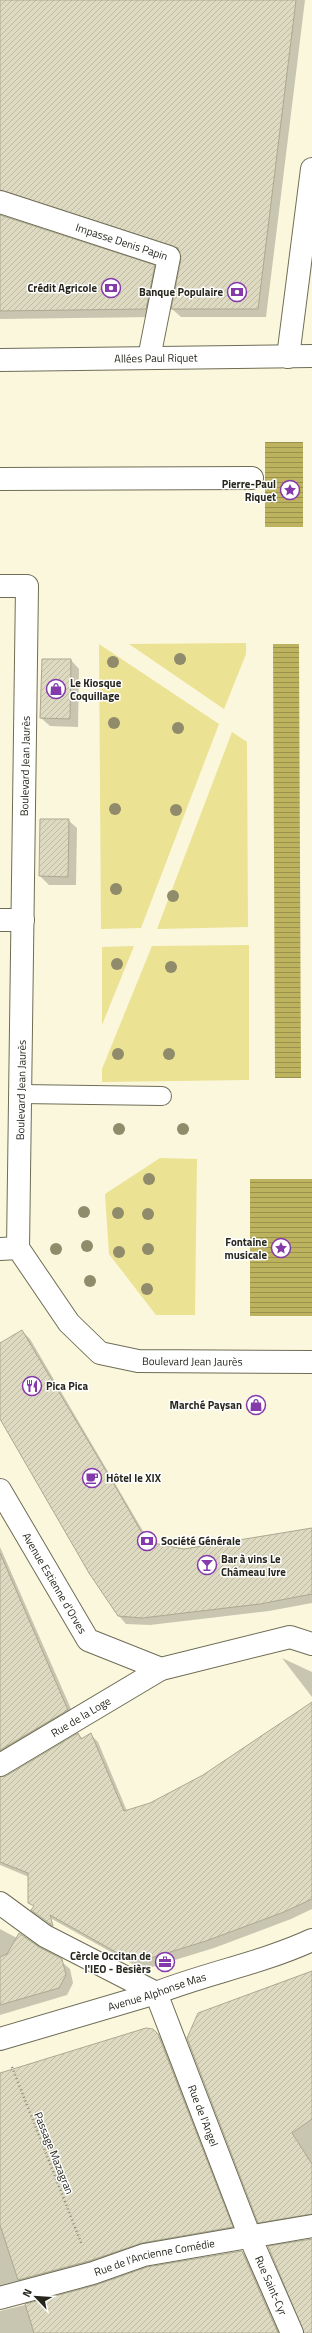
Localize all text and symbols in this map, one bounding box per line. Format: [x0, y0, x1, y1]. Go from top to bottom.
street label: Impasse Denis Papin [74, 219, 170, 264]
bank icon: Crédit Agricole [100, 277, 122, 299]
place label: Crédit Agricole [27, 280, 97, 296]
bank icon: Banque Populaire [226, 281, 248, 303]
place label: Banque Populaire [139, 284, 223, 300]
street label: Allées Paul Riquet [114, 349, 198, 367]
place label: Pierre-Paul Riquet [222, 476, 276, 505]
place icon: Pierre-Paul Riquet [279, 479, 301, 501]
place label: Le Kiosque Coquillage [70, 675, 122, 704]
shop icon: Le Kiosque Coquillage [45, 678, 67, 700]
street label: Boulevard Jean Jaurès [16, 716, 34, 816]
street label: Boulevard Jean Jaurès [12, 1040, 30, 1140]
place label: Fontaine musicale [225, 1234, 267, 1263]
place icon: Fontaine musicale [270, 1237, 292, 1259]
street label: Boulevard Jean Jaurès [142, 1353, 243, 1370]
restaurant icon: Pica Pica [21, 1375, 43, 1397]
place label: Pica Pica [46, 1378, 88, 1394]
shop icon: Marché Paysan [245, 1394, 267, 1416]
place label: Marché Paysan [170, 1397, 242, 1413]
cafe icon: Hôtel le XIX [81, 1467, 103, 1489]
place label: Hôtel le XIX [106, 1470, 162, 1486]
street label: Avenue Estienne d'Orves [19, 1530, 91, 1637]
bank icon: Société Générale [136, 1530, 158, 1552]
place label: Société Générale [161, 1533, 241, 1549]
place label: Bar à vins Le Châmeau Ivre [221, 1551, 286, 1580]
bar icon: Bar à vins Le Châmeau Ivre [196, 1554, 218, 1576]
street label: Rue de la Loge [48, 1693, 114, 1741]
place label: Cèrcle Occitan de l'IEO - Besièrs [70, 1948, 151, 1977]
office icon: Cèrcle Occitan de l'IEO - Besièrs [154, 1951, 176, 1973]
street label: Avenue Alphonse Mas [106, 1968, 208, 2015]
street label: Rue de l'Angel [184, 2082, 222, 2149]
street label: Passage Mazagran [30, 2109, 78, 2197]
street label: Rue de l'Ancienne Comédie [92, 2235, 216, 2280]
street label: Rue Saint-Cyr [251, 2253, 291, 2318]
north arrow [16, 2277, 56, 2317]
text: N [18, 2286, 36, 2300]

